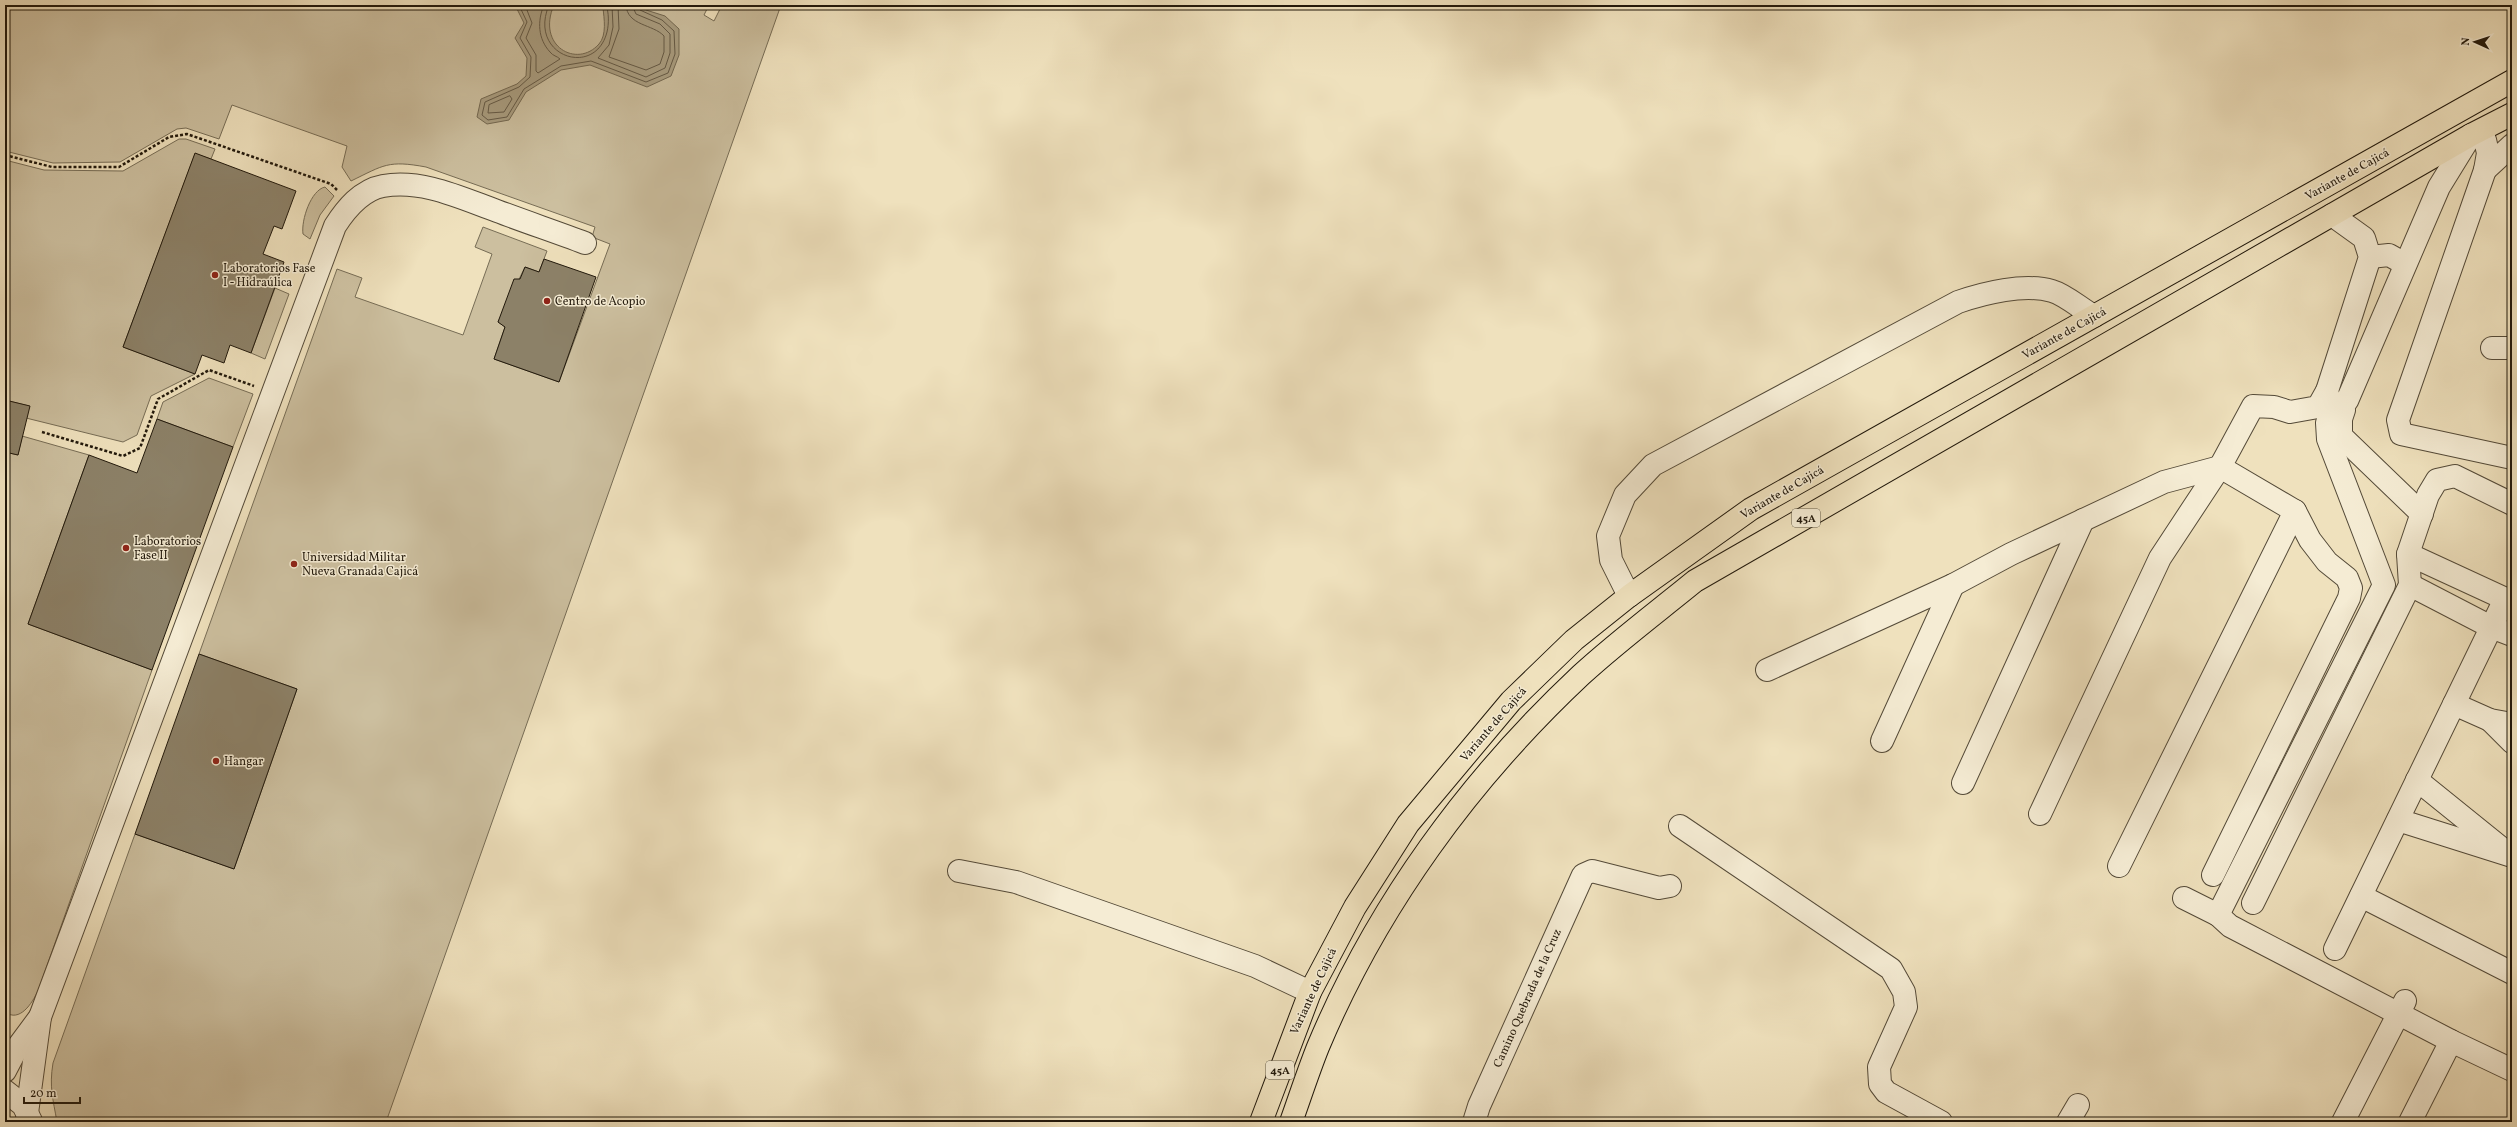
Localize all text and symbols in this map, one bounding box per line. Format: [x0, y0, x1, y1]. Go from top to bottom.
north arrow [2455, 22, 2495, 62]
text: N [2459, 37, 2474, 46]
street label: Variante de Cajicá [2302, 145, 2393, 205]
place label: Laboratorios Fase I - Hidraúlica [223, 261, 316, 291]
marker: Laboratorios Fase I - Hidraúlica [210, 270, 220, 280]
place label: Centro de Acopio [555, 294, 645, 310]
marker: Centro de Acopio [542, 296, 552, 306]
street label: Variante de Cajicá [2019, 304, 2110, 364]
street label: Variante de Cajicá [1738, 462, 1827, 523]
road number: 45A [1792, 509, 1820, 527]
place label: Laboratorios Fase II [134, 534, 201, 564]
marker: Laboratorios Fase II [121, 543, 131, 553]
place label: Universidad Militar Nueva Granada Cajicá [302, 550, 418, 580]
marker: Universidad Militar Nueva Granada Cajicá [289, 559, 299, 569]
street label: Variante de Cajicá [1457, 684, 1531, 765]
place label: Hangar [224, 754, 263, 770]
marker: Hangar [211, 756, 221, 766]
street label: Camino Quebrada de la Cruz [1490, 926, 1566, 1070]
street label: Variante de Cajicá [1287, 945, 1341, 1037]
road number: 45A [1266, 1061, 1294, 1079]
scale bar [24, 1079, 80, 1105]
text: 20 m [30, 1086, 57, 1102]

